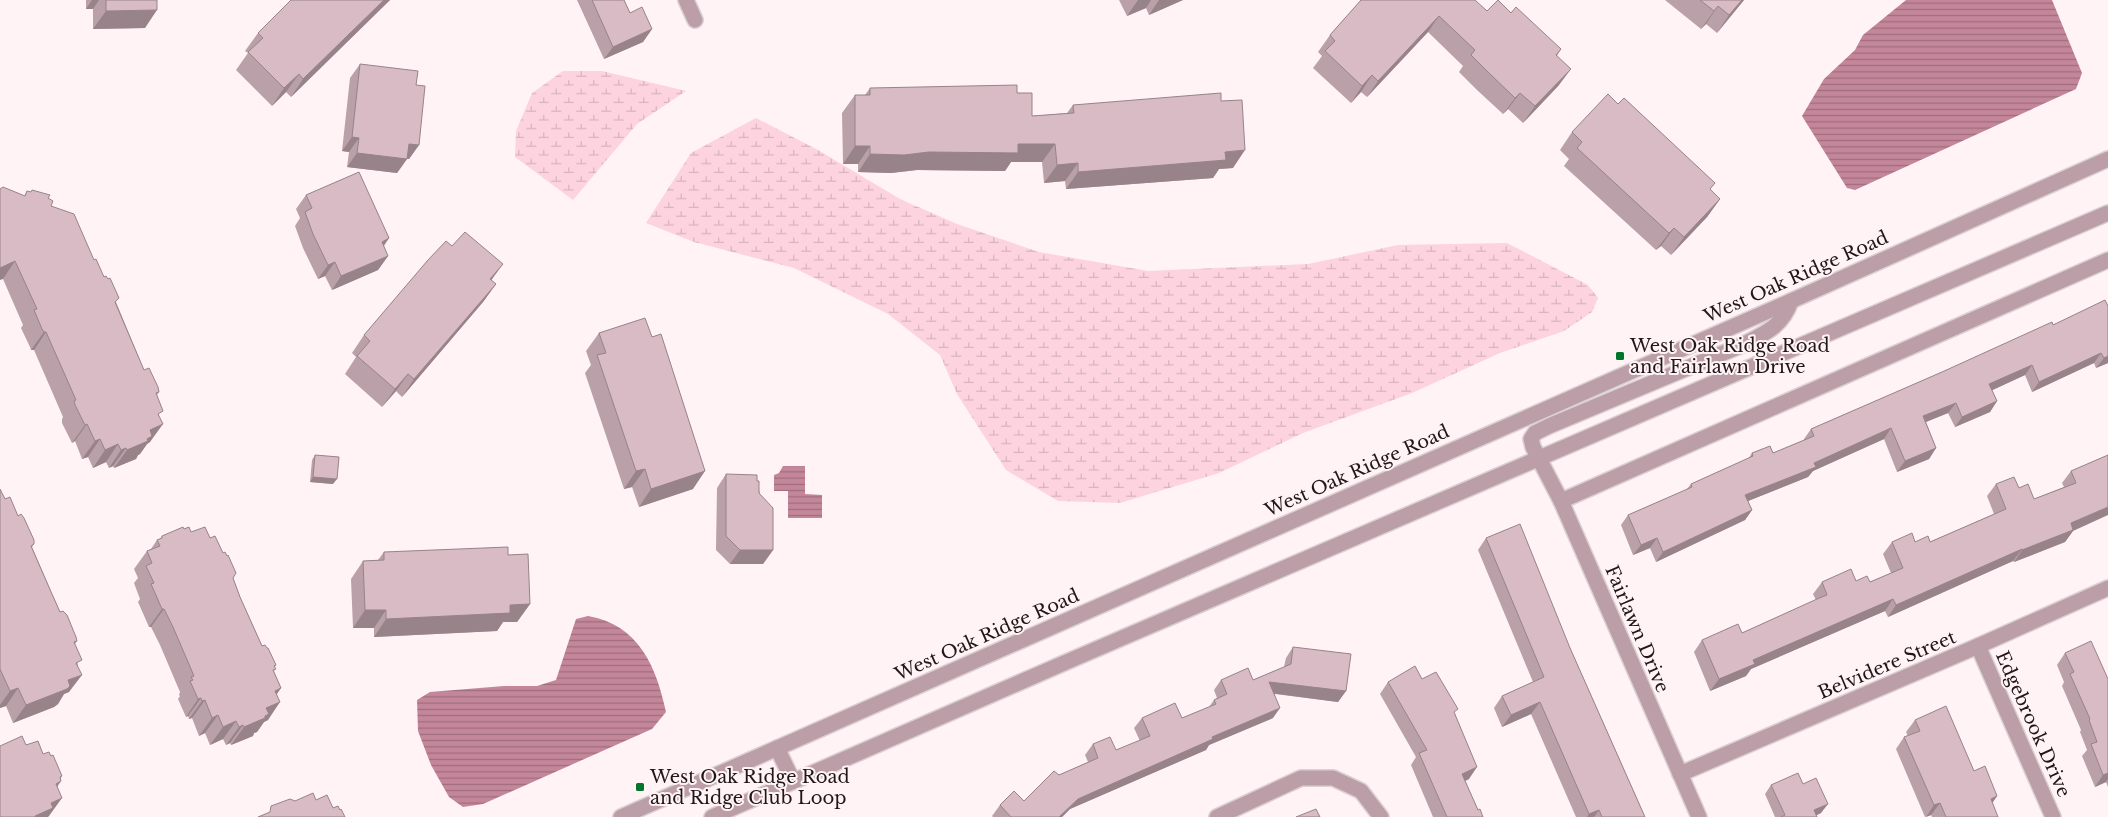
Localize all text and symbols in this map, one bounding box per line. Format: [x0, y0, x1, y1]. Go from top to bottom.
street label: West Oak Ridge Road [1699, 226, 1892, 328]
place label: West Oak Ridge Road and Fairlawn Drive [1629, 335, 1830, 378]
marker: West Oak Ridge Road and Fairlawn Drive [1614, 350, 1626, 362]
street label: West Oak Ridge Road [1260, 420, 1453, 522]
street label: Fairlawn Drive [1600, 562, 1674, 696]
street label: West Oak Ridge Road [890, 584, 1083, 686]
street label: Belvidere Street [1815, 626, 1959, 704]
street label: Edgebrook Drive [1991, 648, 2075, 800]
place label: West Oak Ridge Road and Ridge Club Loop [649, 766, 850, 809]
marker: West Oak Ridge Road and Ridge Club Loop [634, 781, 646, 793]

